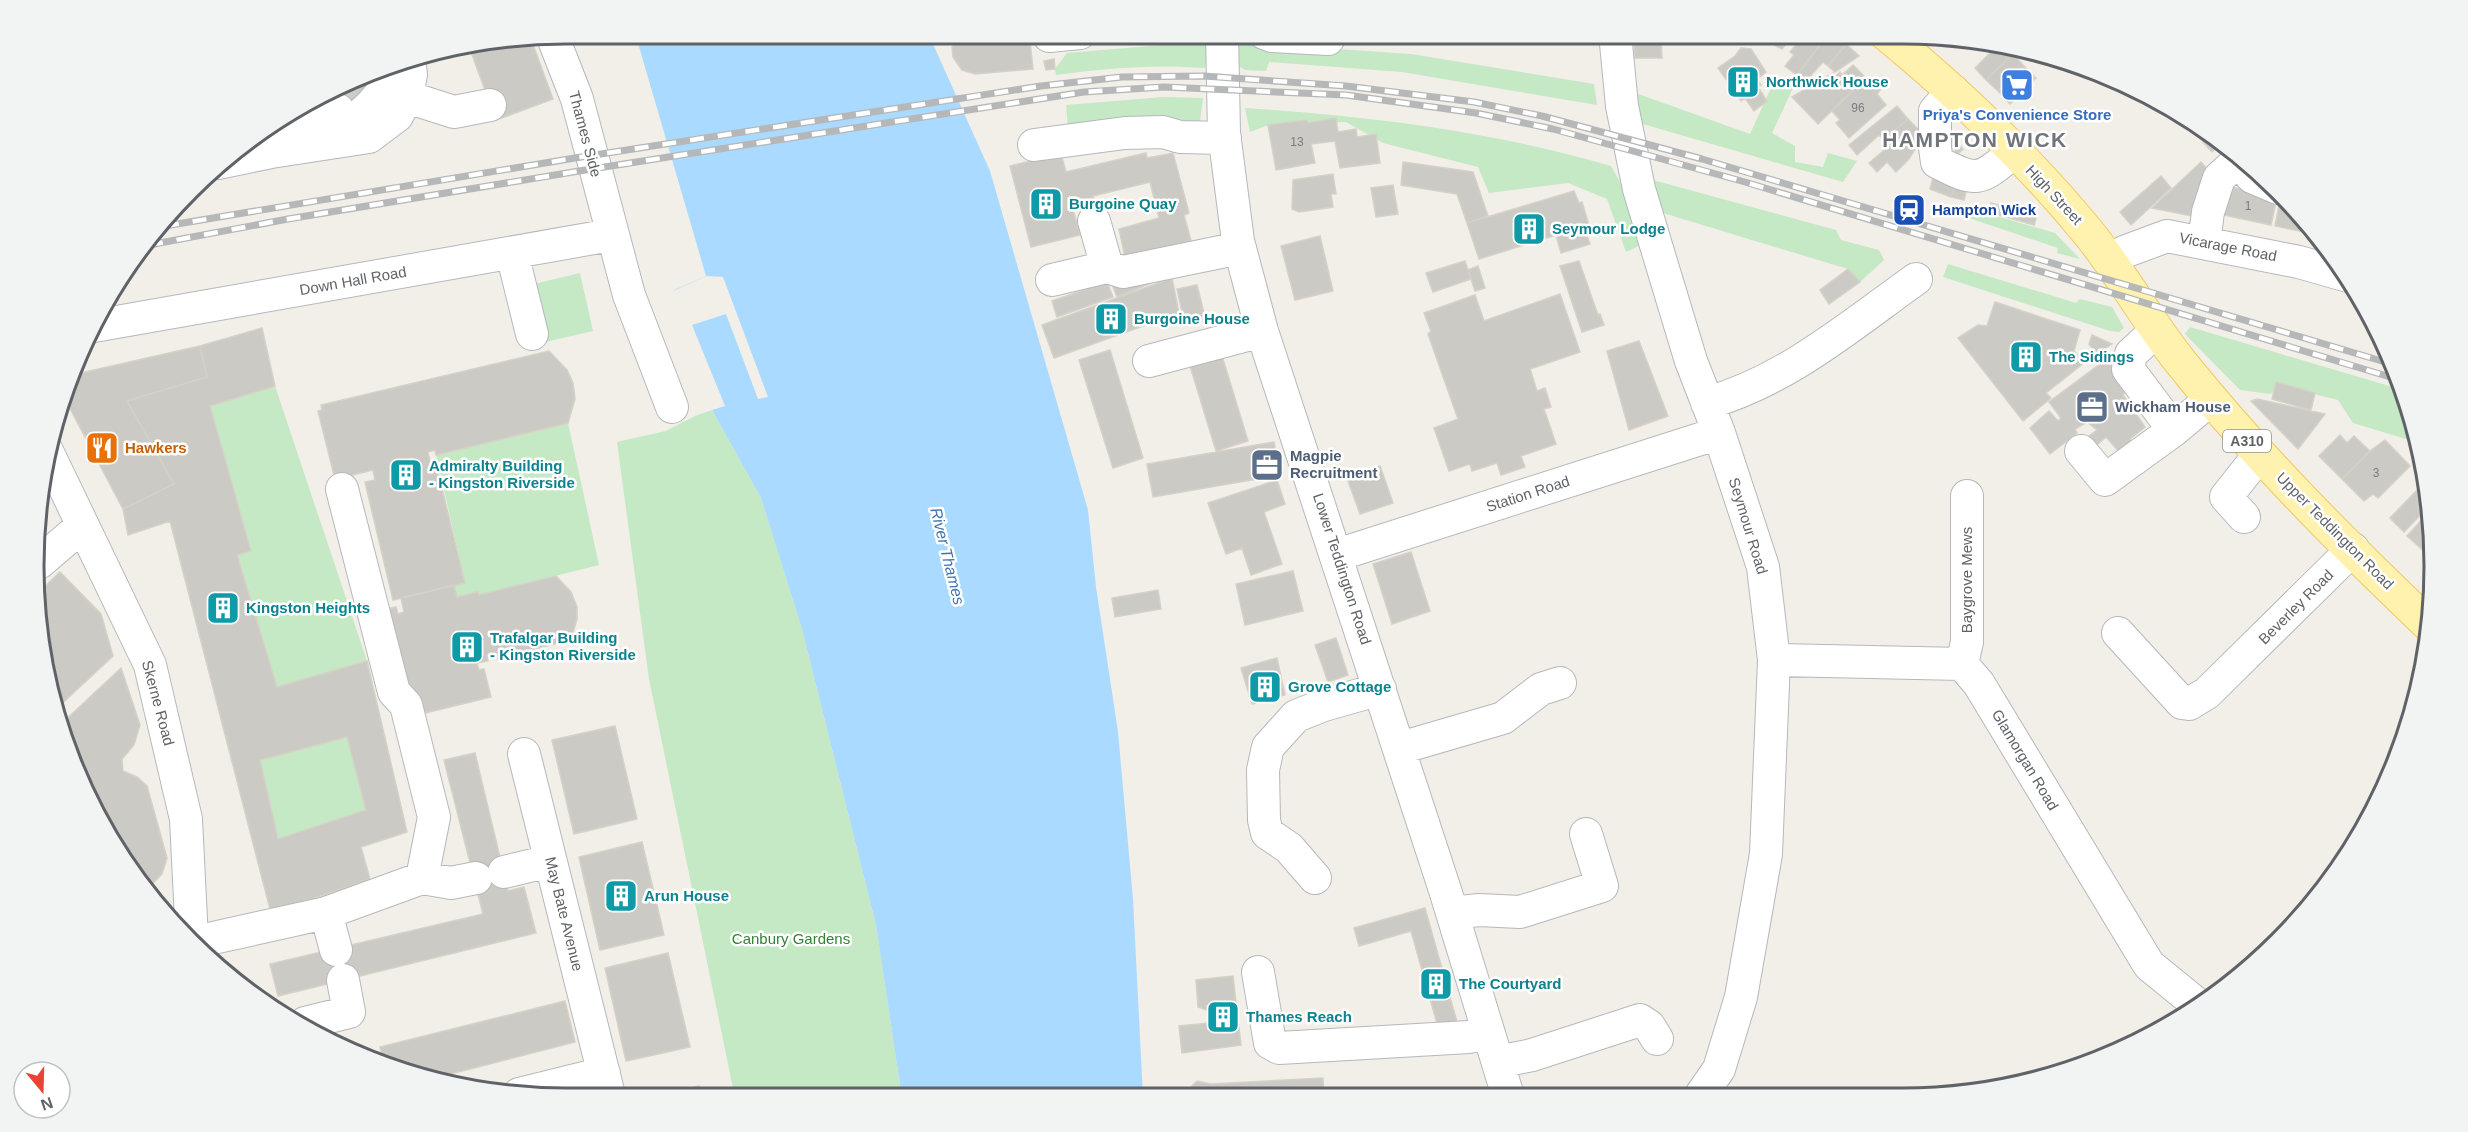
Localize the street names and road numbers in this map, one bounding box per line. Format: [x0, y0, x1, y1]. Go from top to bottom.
street label: Thames Side [566, 89, 605, 179]
street label: High Street [2023, 161, 2087, 229]
street label: Vicarage Road [2178, 229, 2278, 264]
street label: Down Hall Road [298, 263, 408, 298]
road number: A310 [2223, 430, 2271, 452]
street label: Upper Teddington Road [2273, 469, 2397, 593]
street label: Station Road [1484, 472, 1572, 515]
street label: Seymour Road [1726, 476, 1771, 576]
street label: Lower Teddington Road [1310, 491, 1375, 647]
street label: Baygrove Mews [1958, 527, 1975, 633]
street label: Beverley Road [2255, 566, 2336, 647]
street label: Skerne Road [139, 658, 178, 747]
street label: Glamorgan Road [1989, 706, 2062, 813]
street label: May Bate Avenue [542, 855, 587, 973]

